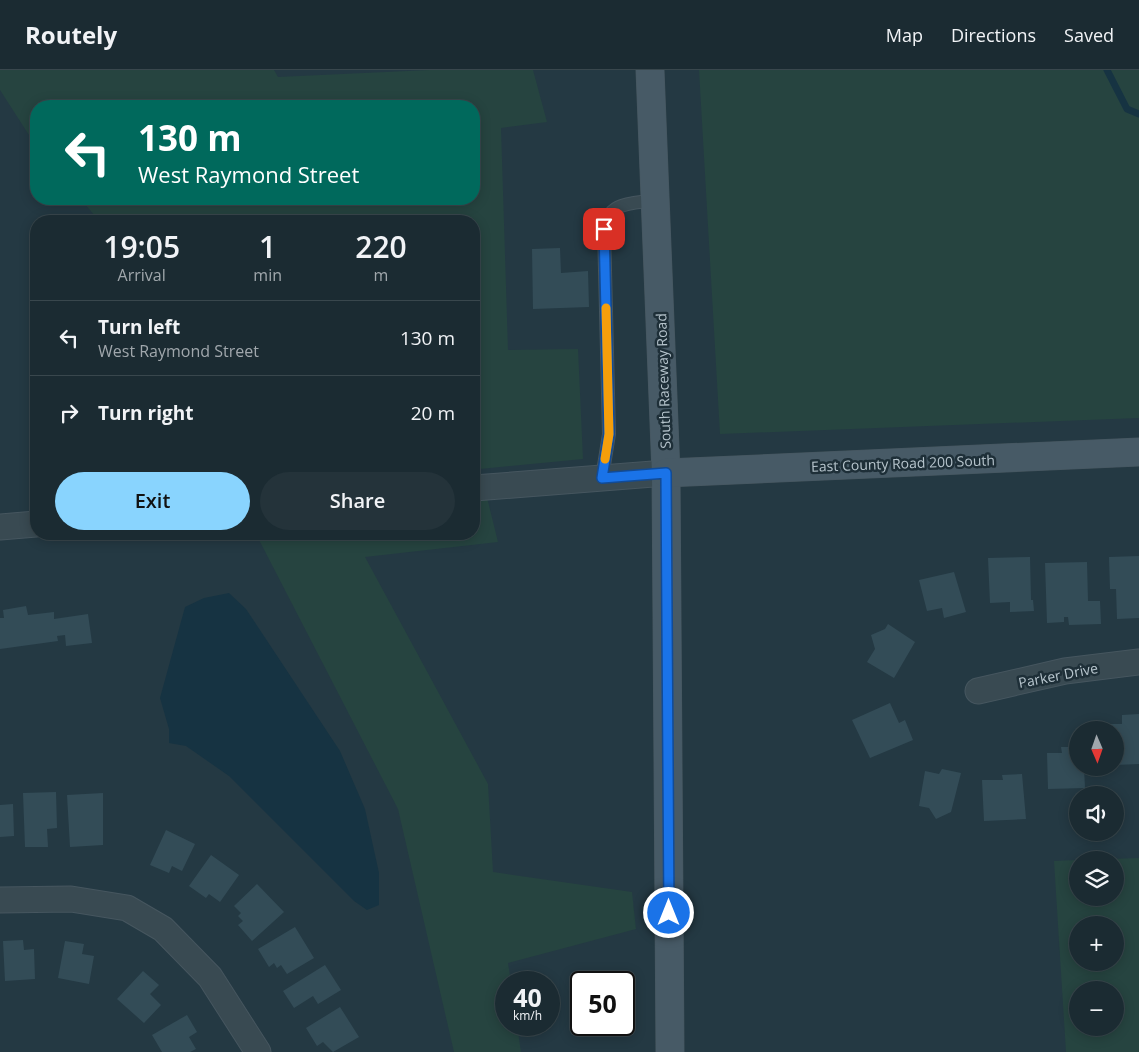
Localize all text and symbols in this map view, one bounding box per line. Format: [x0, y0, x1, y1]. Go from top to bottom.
text: Routely [25, 18, 117, 51]
text: Map [886, 23, 923, 47]
text: Directions [951, 23, 1036, 47]
text: Saved [1064, 23, 1114, 47]
text: 130 m [138, 114, 242, 161]
icon: left [55, 120, 120, 185]
text: West Raymond Street [138, 159, 359, 189]
pin [583, 208, 625, 250]
icon: arrive [590, 215, 618, 243]
text: 19:05 [103, 226, 180, 267]
text: 1 [259, 226, 276, 267]
text: 220 [355, 226, 407, 267]
text: Arrival [118, 264, 166, 286]
text: min [253, 264, 282, 286]
text: m [374, 264, 388, 286]
street label: South Raceway Road [651, 313, 675, 449]
text: Turn left [98, 314, 180, 340]
icon: left [55, 324, 83, 352]
text: 130 m [400, 325, 455, 351]
text: West Raymond Street [98, 340, 259, 362]
icon: right [55, 399, 83, 427]
text: Turn right [98, 400, 193, 426]
text: 20 m [411, 400, 455, 426]
street label: East County Road 200 South [811, 450, 995, 476]
button: Exit [55, 472, 250, 530]
button: Share [260, 472, 455, 530]
street label: Parker Drive [1017, 658, 1100, 692]
north arrow [1069, 721, 1124, 776]
map controls [1069, 721, 1124, 1036]
button: sound [1069, 786, 1124, 841]
button: layers [1069, 851, 1124, 906]
position arrow [642, 886, 694, 938]
button: + [1069, 916, 1124, 971]
speed limit sign: 50 [570, 971, 635, 1036]
text: 40 [513, 980, 542, 1014]
button: − [1069, 981, 1124, 1036]
text: km/h [513, 1007, 542, 1024]

